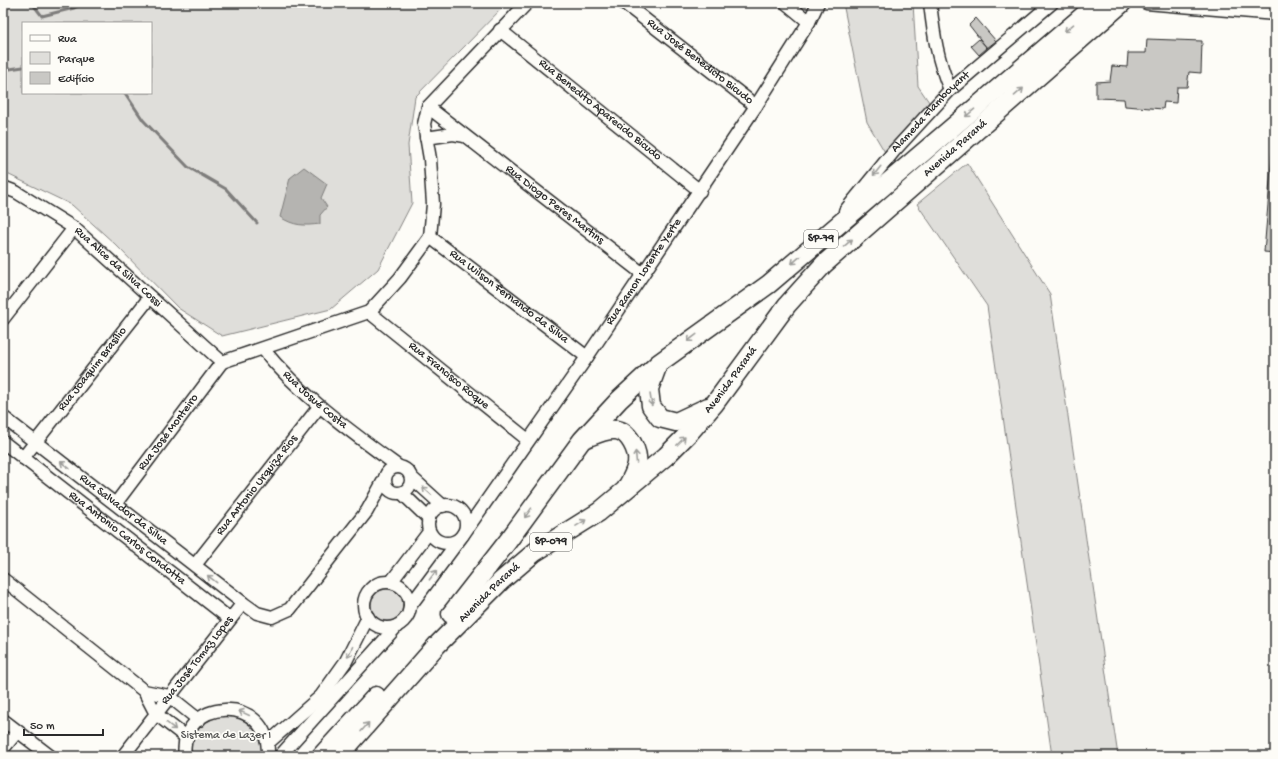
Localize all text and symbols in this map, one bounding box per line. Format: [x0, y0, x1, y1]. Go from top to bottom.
street label: Rua José Benedicto Bicudo [644, 16, 756, 108]
legend [22, 22, 152, 94]
one-way arrow [1063, 24, 1074, 33]
text: Rua [58, 33, 77, 47]
text: Parque [57, 53, 95, 67]
street label: Rua Benedito Aparecido Bicudo [535, 57, 664, 164]
street label: Alameda Flamboyant [889, 68, 974, 156]
text: Edifício [58, 73, 94, 87]
one-way arrow [1014, 88, 1024, 97]
one-way arrow [964, 108, 975, 117]
street label: Avenida Paraná [921, 117, 991, 180]
street label: Rua Diogo Peres Martins [502, 162, 607, 248]
one-way arrow [873, 166, 882, 177]
street label: Rua Ramon Lorente Yerte [603, 215, 686, 328]
street label: Rua Alice da Silva Cossi [71, 224, 165, 311]
road number: SP-79 [804, 230, 838, 248]
one-way arrow [843, 238, 853, 248]
street label: Rua Wilson Fernando da Silva [446, 247, 571, 347]
one-way arrow [791, 256, 801, 265]
street label: Rua Joaquim Brasílio [56, 324, 130, 414]
one-way arrow [686, 333, 697, 342]
street label: Rua Francisco Roque [405, 339, 492, 413]
street label: Avenida Paraná [702, 344, 761, 417]
street label: Rua Josué Costa [279, 368, 350, 433]
street label: Rua José Monteiro [136, 392, 202, 474]
one-way arrow [647, 393, 655, 406]
street label: Rua Antonio Urquiza Rios [214, 432, 301, 539]
one-way arrow [676, 436, 686, 446]
one-way arrow [633, 451, 640, 464]
one-way arrow [60, 461, 71, 469]
street label: Rua Salvador da Silva [76, 471, 170, 549]
one-way arrow [423, 487, 433, 496]
street label: Rua Antônio Carlos Condotta [66, 489, 188, 589]
one-way arrow [524, 507, 532, 518]
one-way arrow [575, 519, 586, 527]
road number: SP-079 [530, 533, 572, 551]
street label: Avenida Paraná [456, 560, 524, 626]
one-way arrow [429, 570, 438, 581]
one-way arrow [207, 574, 218, 583]
street label: Rua José Tomaz Lopes [159, 613, 237, 708]
one-way arrow [346, 646, 353, 658]
one-way arrow [238, 709, 250, 716]
scale bar [24, 711, 103, 737]
text: 50 m [30, 720, 55, 734]
one-way arrow [166, 721, 177, 730]
one-way arrow [361, 721, 370, 732]
park label: Sistema de Lazer I [181, 729, 271, 743]

